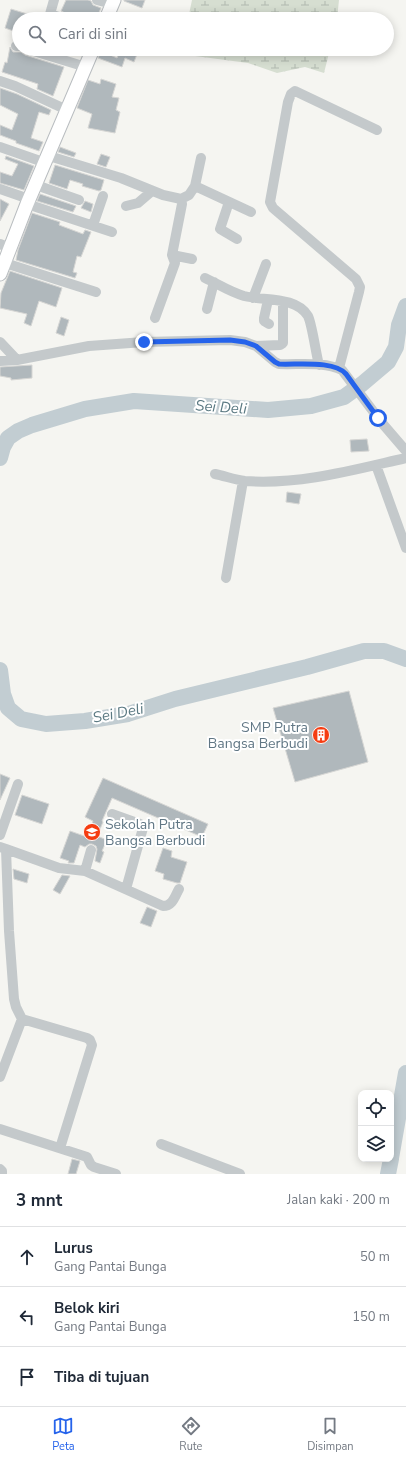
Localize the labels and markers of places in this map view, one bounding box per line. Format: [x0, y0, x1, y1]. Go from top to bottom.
place label: SMP Putra Bangsa Berbudi [208, 718, 308, 753]
building icon: SMP Putra Bangsa Berbudi [311, 725, 331, 745]
place label: Sekolah Putra Bangsa Berbudi [105, 815, 205, 850]
school or university icon: Sekolah Putra Bangsa Berbudi [82, 822, 102, 842]

